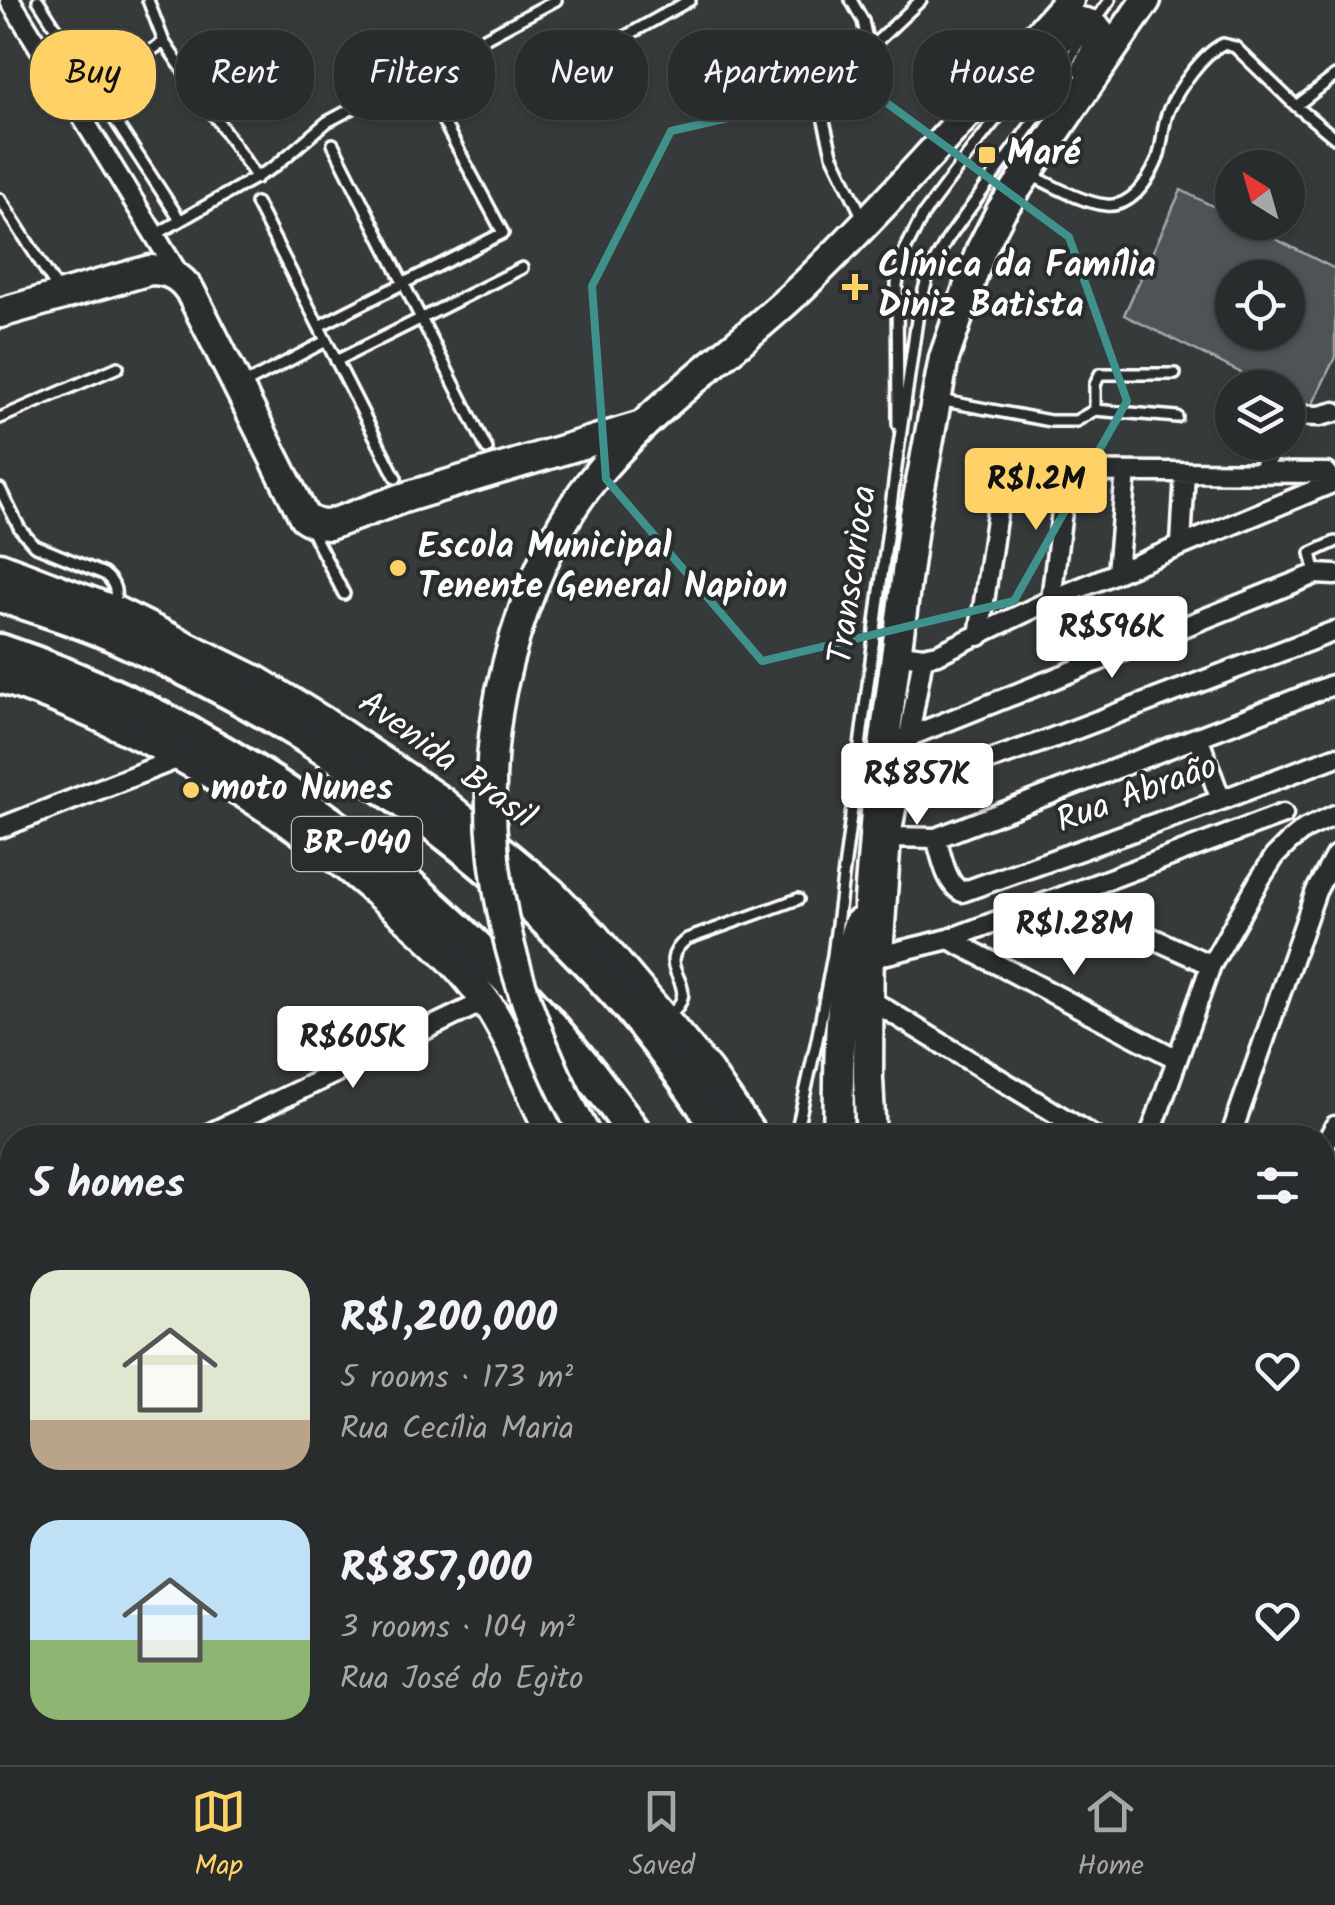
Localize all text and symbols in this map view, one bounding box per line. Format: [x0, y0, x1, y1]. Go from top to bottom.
chip: Buy [30, 30, 156, 120]
chip: Rent [176, 30, 314, 120]
chip: Filters [334, 30, 495, 120]
chip: New [515, 30, 648, 120]
chip: Apartment [668, 30, 893, 120]
chip: House [913, 30, 1070, 120]
place label: Maré [1007, 127, 1082, 183]
marker: Maré [976, 144, 998, 166]
north arrow [1215, 150, 1305, 240]
map controls [1215, 150, 1305, 460]
place label: Clínica da Família Diniz Batista [878, 239, 1156, 335]
button: locate [1215, 260, 1305, 350]
marker: Clínica da Família Diniz Batista [842, 274, 868, 300]
button: layers [1215, 370, 1305, 460]
pin: R$1.2M [955, 448, 1117, 533]
text: R$1.2M [987, 455, 1085, 506]
street label: Transcarioca [814, 482, 894, 668]
place label: Escola Municipal Tenente General Napion [418, 520, 787, 616]
marker: Escola Municipal Tenente General Napion [387, 557, 409, 579]
pin: R$596K [1031, 596, 1193, 681]
text: R$596K [1058, 603, 1166, 654]
street label: Avenida Brasil [345, 677, 547, 845]
street label: Rua Abraão [1049, 740, 1225, 850]
pin: R$857K [836, 743, 998, 828]
text: R$857K [863, 750, 971, 801]
place label: moto Nunes [211, 762, 393, 818]
marker: moto Nunes [180, 779, 202, 801]
road number: BR-040 [292, 817, 422, 871]
pin: R$1.28M [982, 893, 1166, 978]
text: R$1.28M [1015, 900, 1133, 951]
pin: R$605K [272, 1006, 434, 1091]
text: R$605K [299, 1013, 407, 1064]
text: 5 homes [30, 1152, 185, 1219]
icon: filters [1250, 1158, 1305, 1213]
text: R$1,200,000 [340, 1286, 557, 1353]
icon: home [110, 1310, 230, 1430]
icon: heart [1250, 1343, 1305, 1398]
text: 5 rooms · 173 m² [340, 1353, 573, 1404]
text: Rua Cecília Maria [340, 1404, 574, 1455]
text: R$857,000 [340, 1536, 532, 1603]
icon: home [110, 1560, 230, 1680]
icon: heart [1250, 1593, 1305, 1648]
text: 3 rooms · 104 m² [340, 1603, 575, 1654]
text: Rua José do Egito [340, 1654, 584, 1705]
tab: Map [191, 1784, 246, 1889]
tab: Saved [629, 1784, 695, 1889]
tab: Home [1077, 1784, 1144, 1889]

